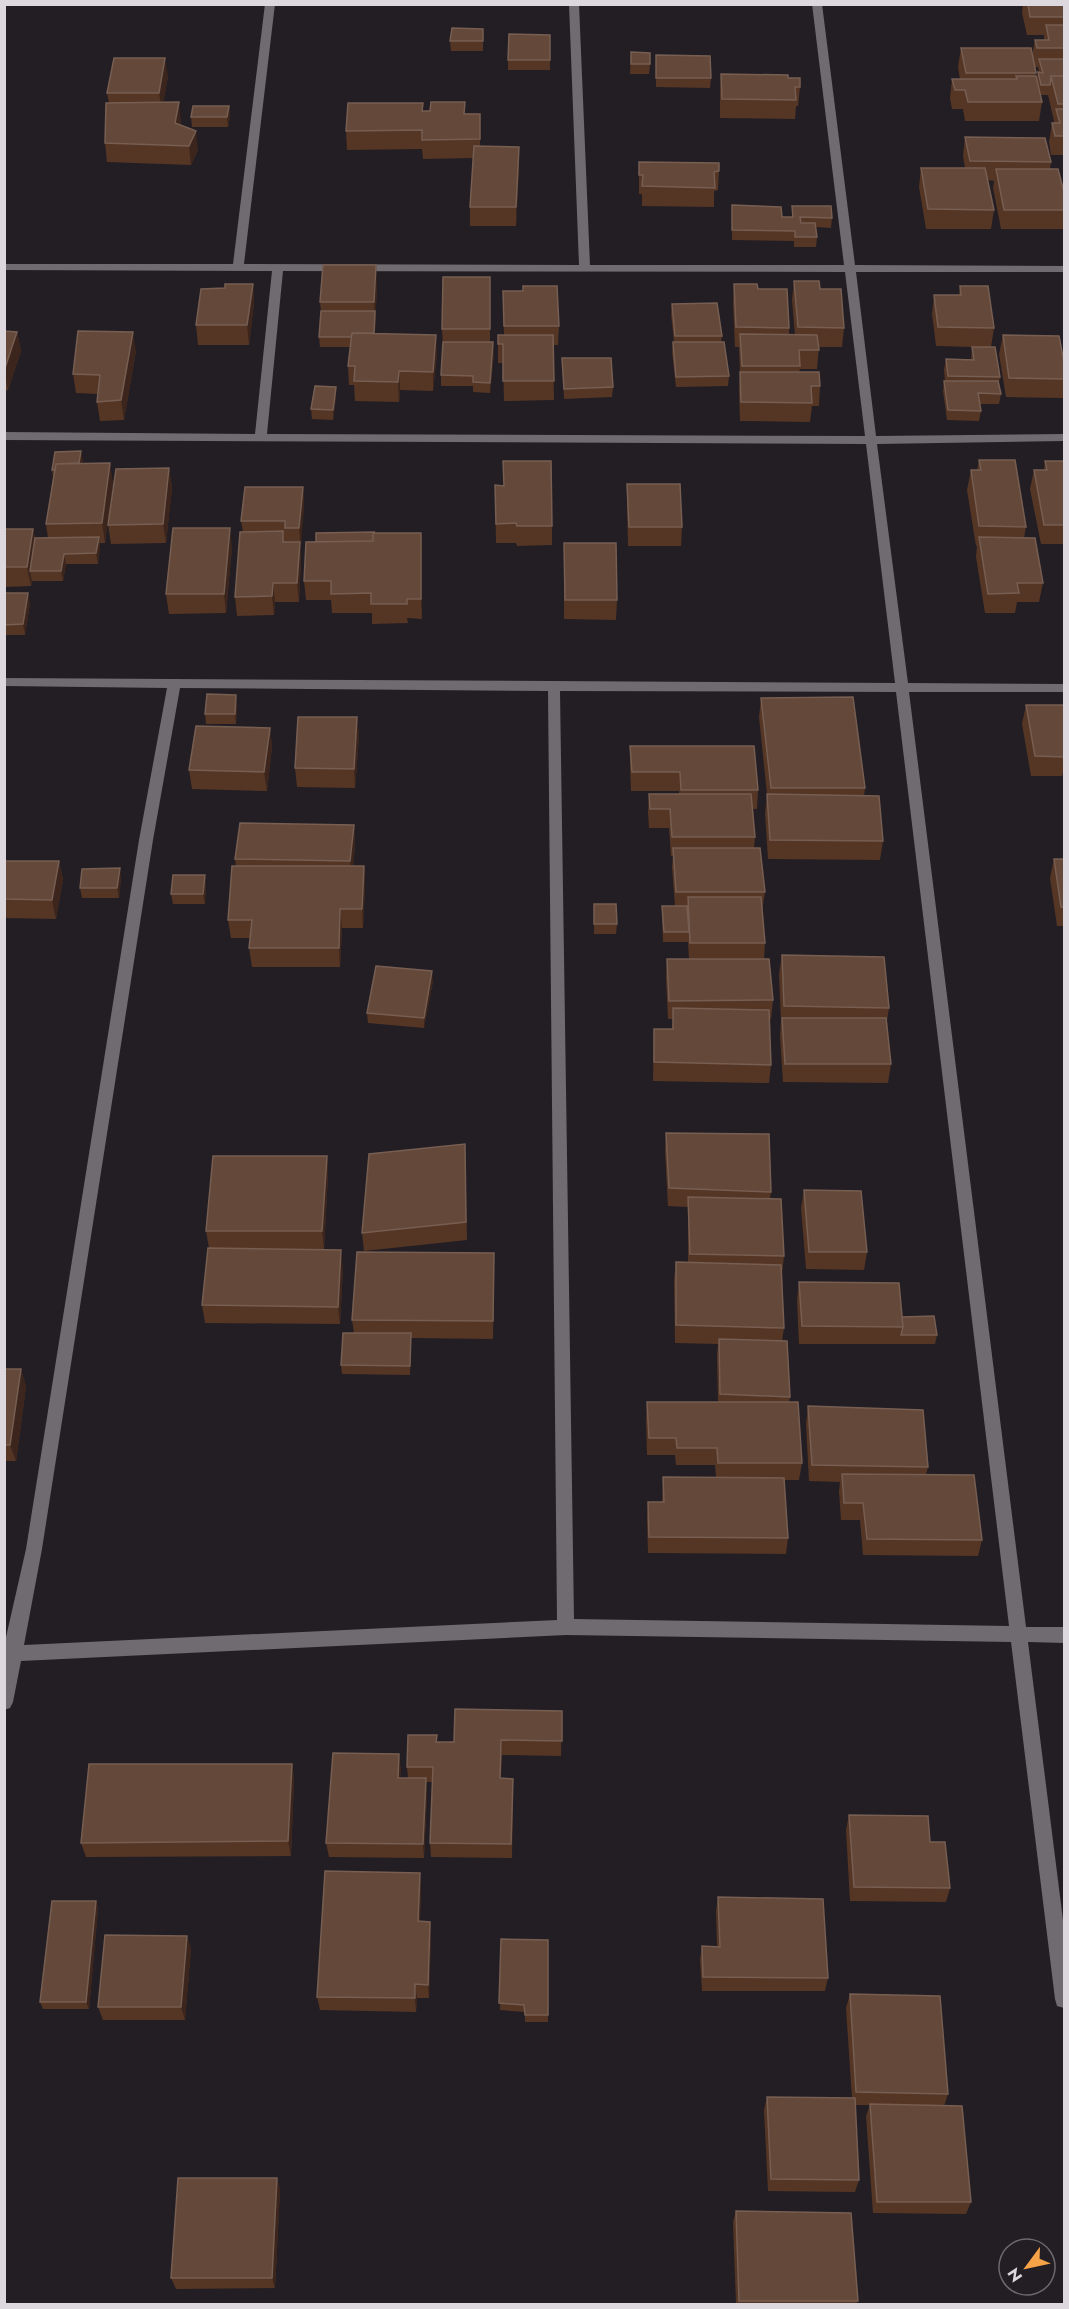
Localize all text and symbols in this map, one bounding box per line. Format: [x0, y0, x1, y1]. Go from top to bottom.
north arrow [997, 2237, 1057, 2297]
text: N [1002, 2263, 1028, 2286]

